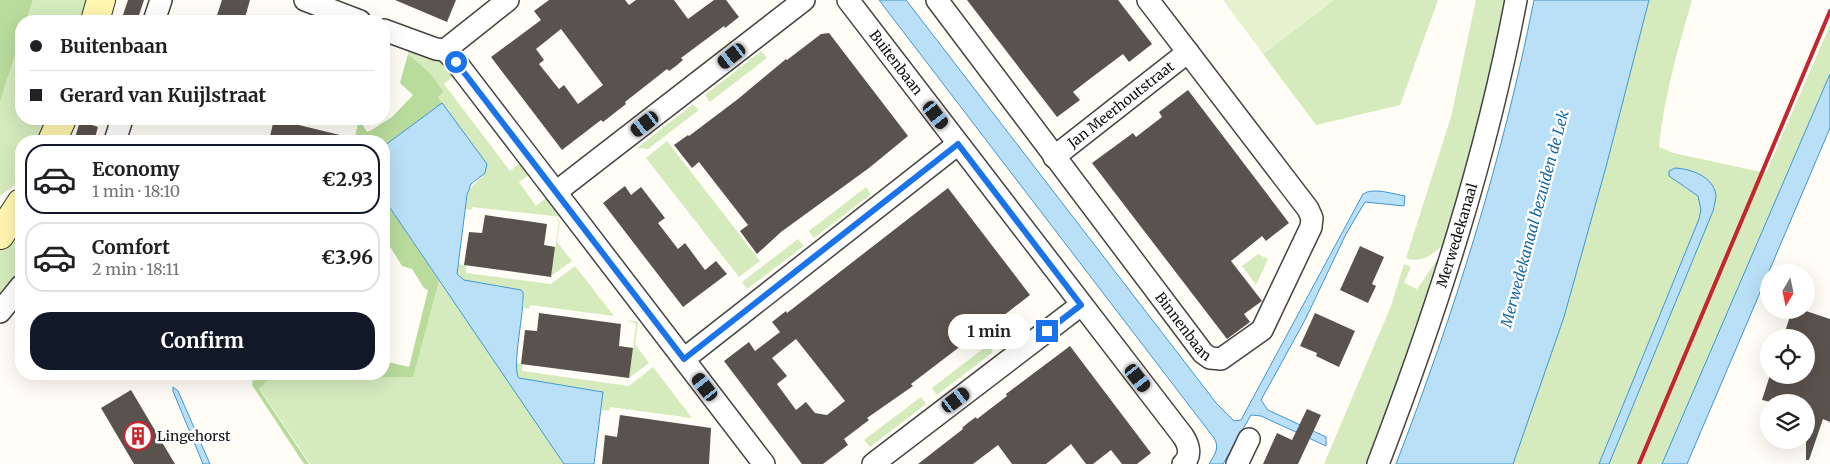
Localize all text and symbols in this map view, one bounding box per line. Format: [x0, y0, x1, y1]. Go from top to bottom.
street label: Buitenbaan [866, 27, 927, 99]
text: Buitenbaan [60, 34, 168, 58]
car [715, 41, 748, 71]
route start [445, 51, 467, 73]
street label: Jan Meerhoutstraat [1063, 57, 1178, 152]
text: Gerard van Kuijlstraat [60, 83, 266, 107]
car [920, 99, 951, 131]
water label: Merwedekanaal bezuiden de Lek [1496, 108, 1573, 330]
car [628, 109, 661, 139]
icon: car [32, 157, 77, 202]
text: Economy [92, 157, 180, 181]
text: €2.93 [322, 167, 373, 191]
street label: Merwedekanaal [1433, 180, 1481, 290]
text: 1 min · 18:10 [92, 181, 180, 201]
icon: car [32, 235, 77, 280]
text: Comfort [92, 235, 170, 259]
text: €3.96 [321, 245, 373, 269]
text: 2 min · 18:11 [92, 259, 179, 279]
north arrow [1760, 264, 1815, 319]
map controls [1760, 264, 1815, 449]
street label: Binnenbaan [1151, 289, 1215, 365]
button: Confirm [30, 312, 375, 370]
callout: 1 min [947, 314, 1030, 348]
route end [1036, 320, 1058, 342]
text: 1 min [967, 321, 1011, 341]
button: locate [1760, 329, 1815, 384]
car [1122, 362, 1153, 394]
car [689, 371, 720, 403]
car [939, 385, 972, 415]
button: layers [1760, 394, 1815, 449]
building icon: Lingehorst [123, 421, 153, 451]
place label: Lingehorst [157, 427, 231, 445]

